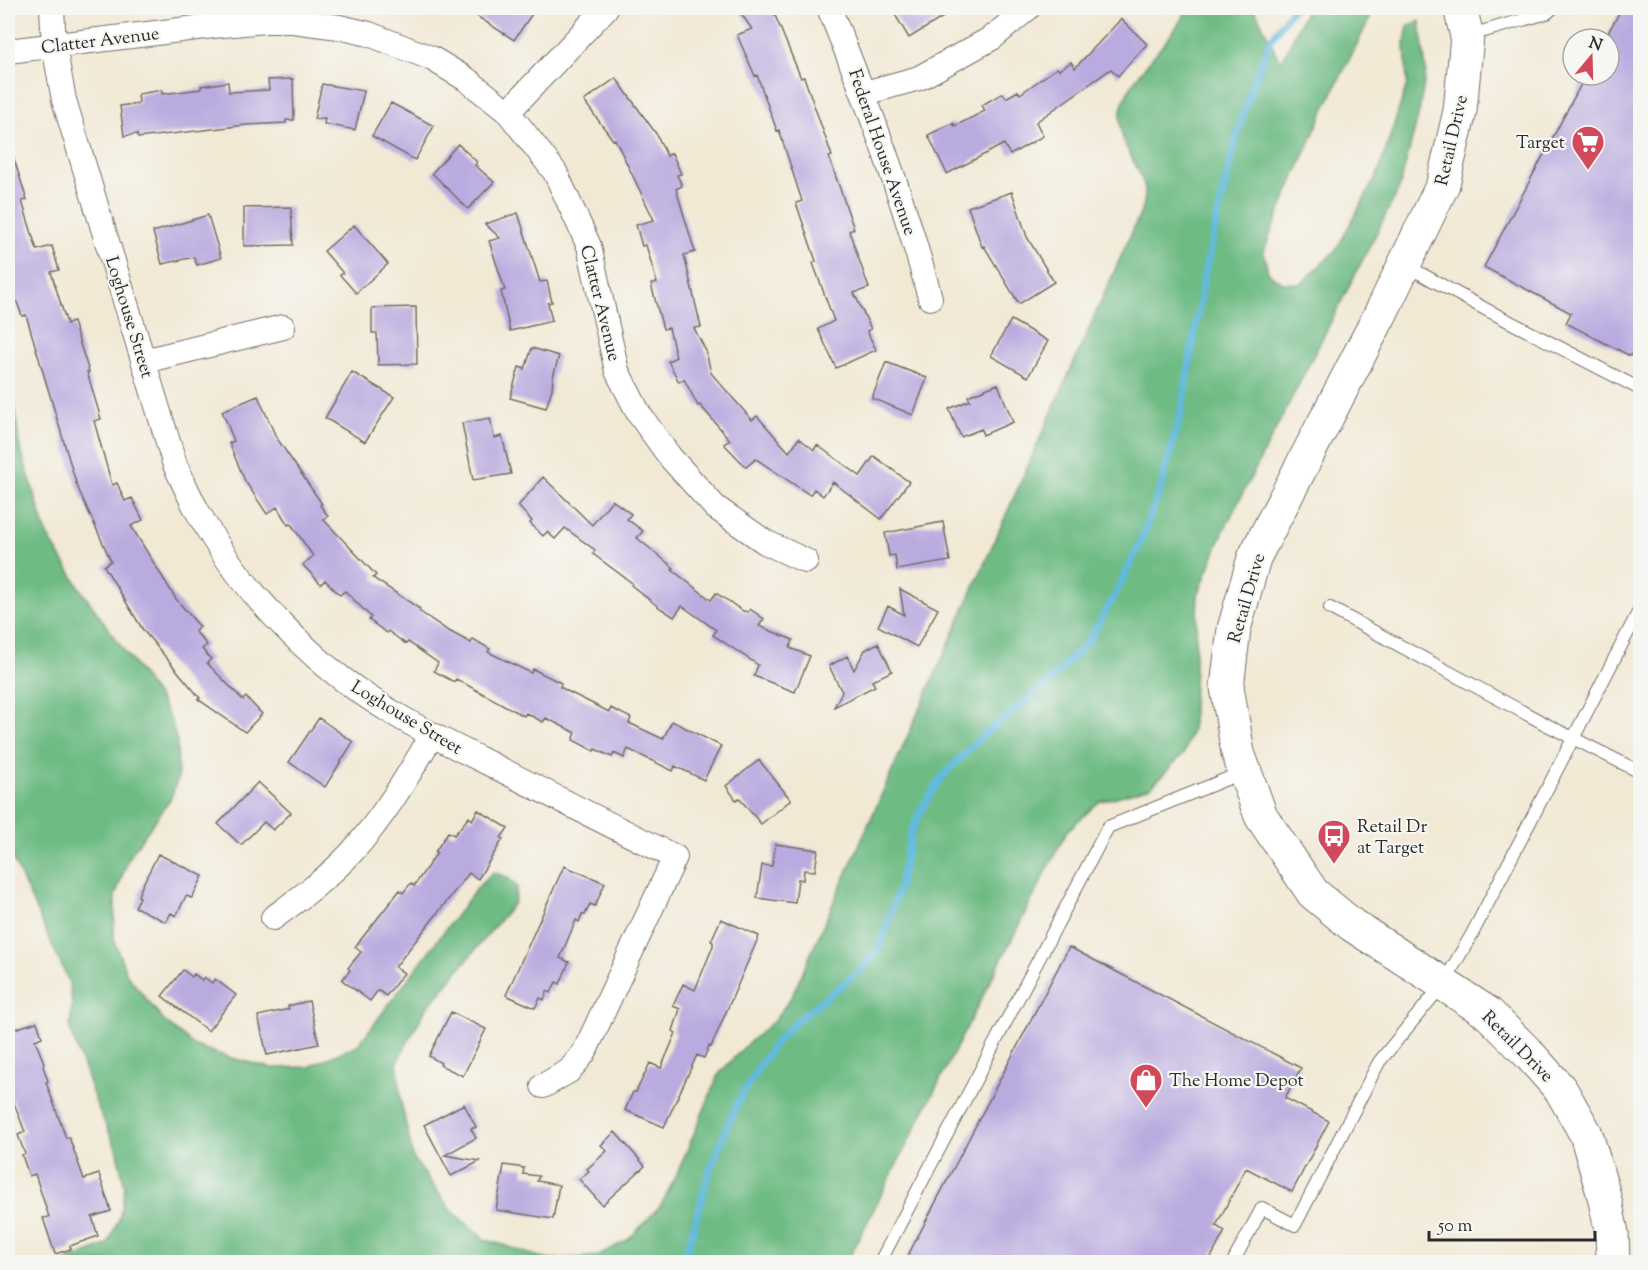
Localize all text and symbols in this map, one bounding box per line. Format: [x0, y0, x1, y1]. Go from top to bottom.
street label: Clatter Avenue [40, 22, 161, 62]
north arrow [1561, 27, 1621, 87]
text: N [1585, 32, 1605, 58]
street label: Federal House Avenue [840, 66, 922, 239]
street label: Retail Drive [1430, 92, 1476, 188]
supermarket icon: Target [1570, 124, 1606, 171]
place label: Target [1516, 131, 1565, 157]
street label: Clatter Avenue [572, 243, 626, 364]
street label: Loghouse Street [97, 254, 159, 382]
street label: Retail Drive [1223, 551, 1273, 647]
street label: Loghouse Street [345, 675, 467, 762]
place label: Retail Dr at Target [1357, 815, 1427, 862]
bus stop icon: Retail Dr at Target [1316, 818, 1352, 865]
street label: Retail Drive [1475, 1006, 1558, 1089]
shop icon: The Home Depot [1128, 1062, 1164, 1109]
place label: The Home Depot [1169, 1069, 1304, 1095]
scale bar [1429, 1204, 1596, 1242]
text: 50 m [1437, 1214, 1473, 1240]

